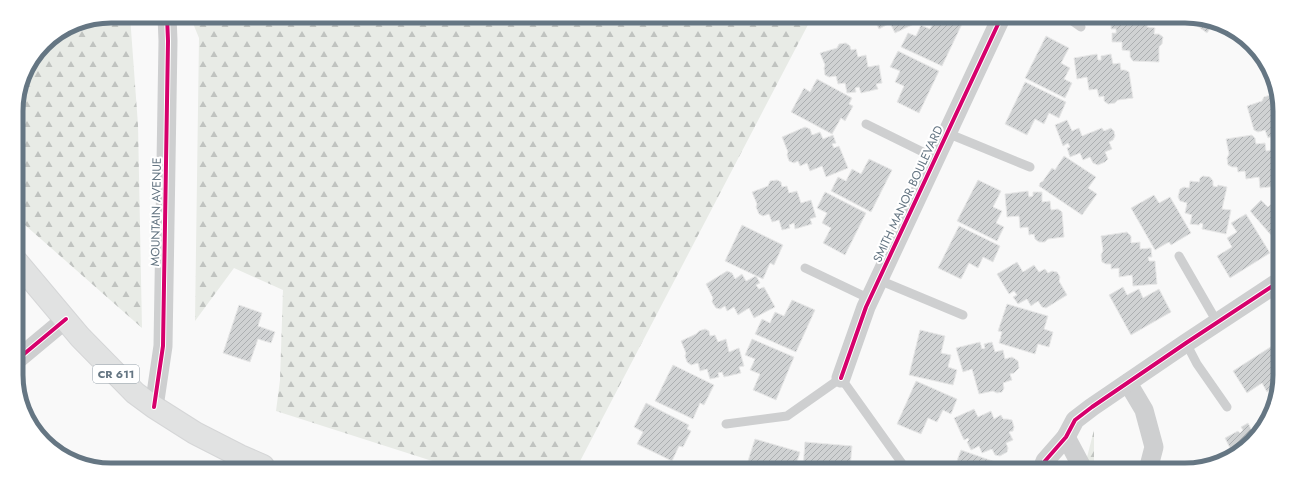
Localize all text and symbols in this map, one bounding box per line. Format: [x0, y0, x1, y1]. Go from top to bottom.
street label: SMITH MANOR BOULEVARD [868, 123, 948, 265]
street label: MOUNTAIN AVENUE [146, 157, 166, 267]
road number: CR 611 [93, 365, 139, 383]

